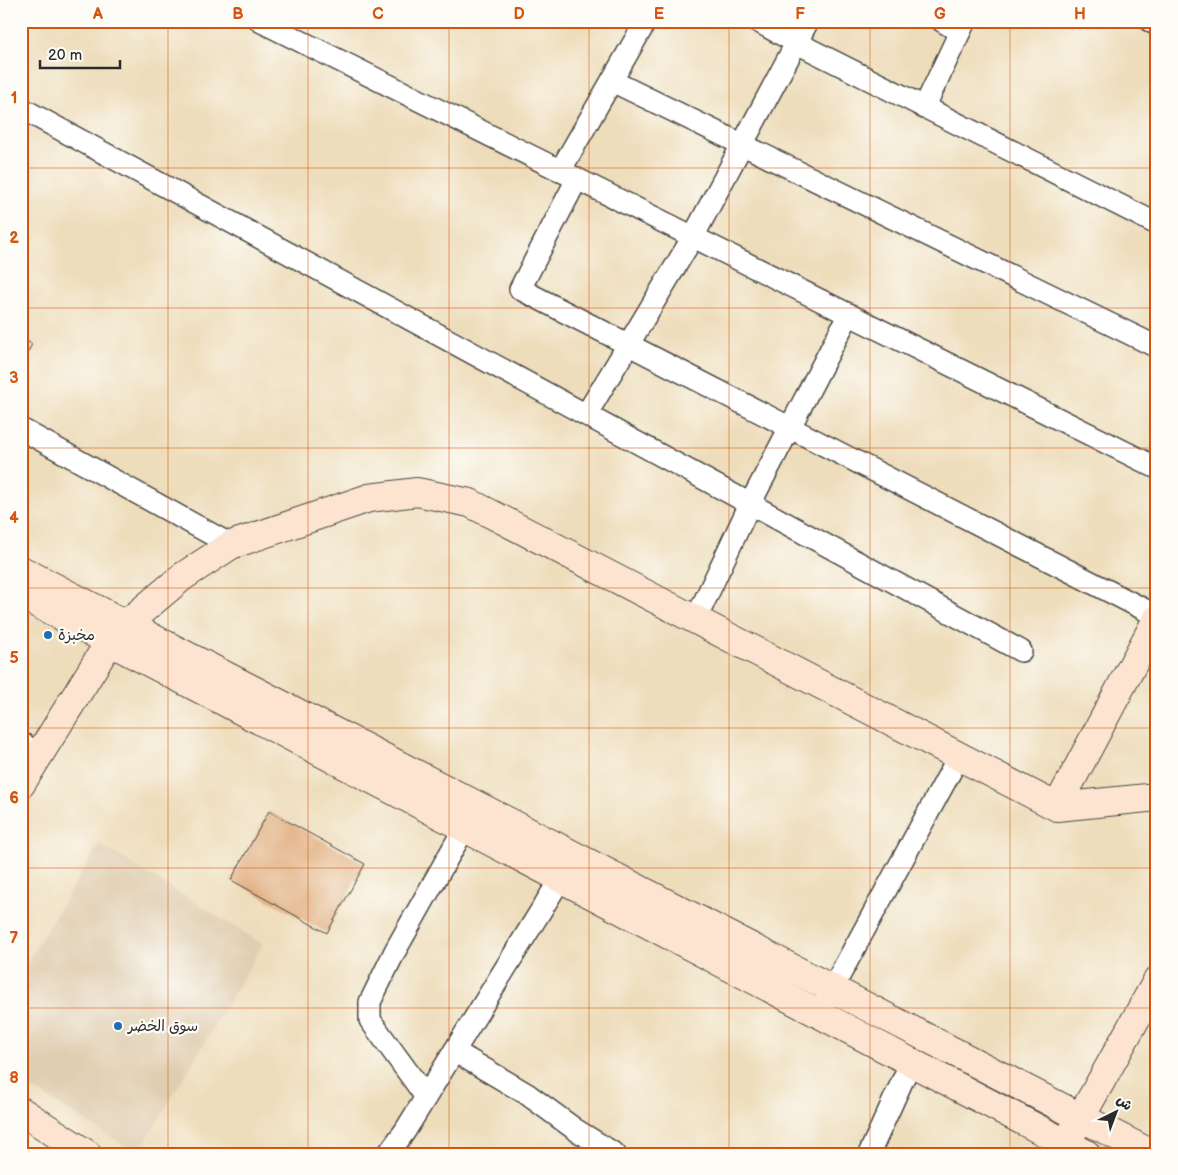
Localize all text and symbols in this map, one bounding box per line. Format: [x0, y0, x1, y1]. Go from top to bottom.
text: A [92, 5, 103, 24]
text: B [232, 5, 244, 24]
text: C [372, 5, 384, 24]
text: D [513, 5, 525, 24]
text: E [654, 5, 664, 24]
text: F [795, 5, 805, 24]
text: G [934, 5, 946, 24]
text: H [1074, 5, 1086, 24]
scale bar [40, 38, 120, 70]
text: 20 m [48, 46, 82, 65]
text: 1 [11, 89, 17, 108]
text: 2 [9, 229, 19, 248]
text: 3 [9, 369, 19, 388]
text: 4 [9, 509, 19, 528]
place label: مخبزة [58, 626, 95, 645]
marker: مخبزة [42, 629, 54, 641]
text: 5 [9, 649, 19, 668]
text: 6 [9, 789, 19, 808]
text: 7 [10, 929, 19, 948]
place label: سوق الخضر [127, 1017, 198, 1036]
marker: سوق الخضر [112, 1020, 124, 1032]
text: 8 [9, 1069, 19, 1088]
north arrow [1090, 1088, 1140, 1138]
text: ش [1113, 1091, 1136, 1114]

